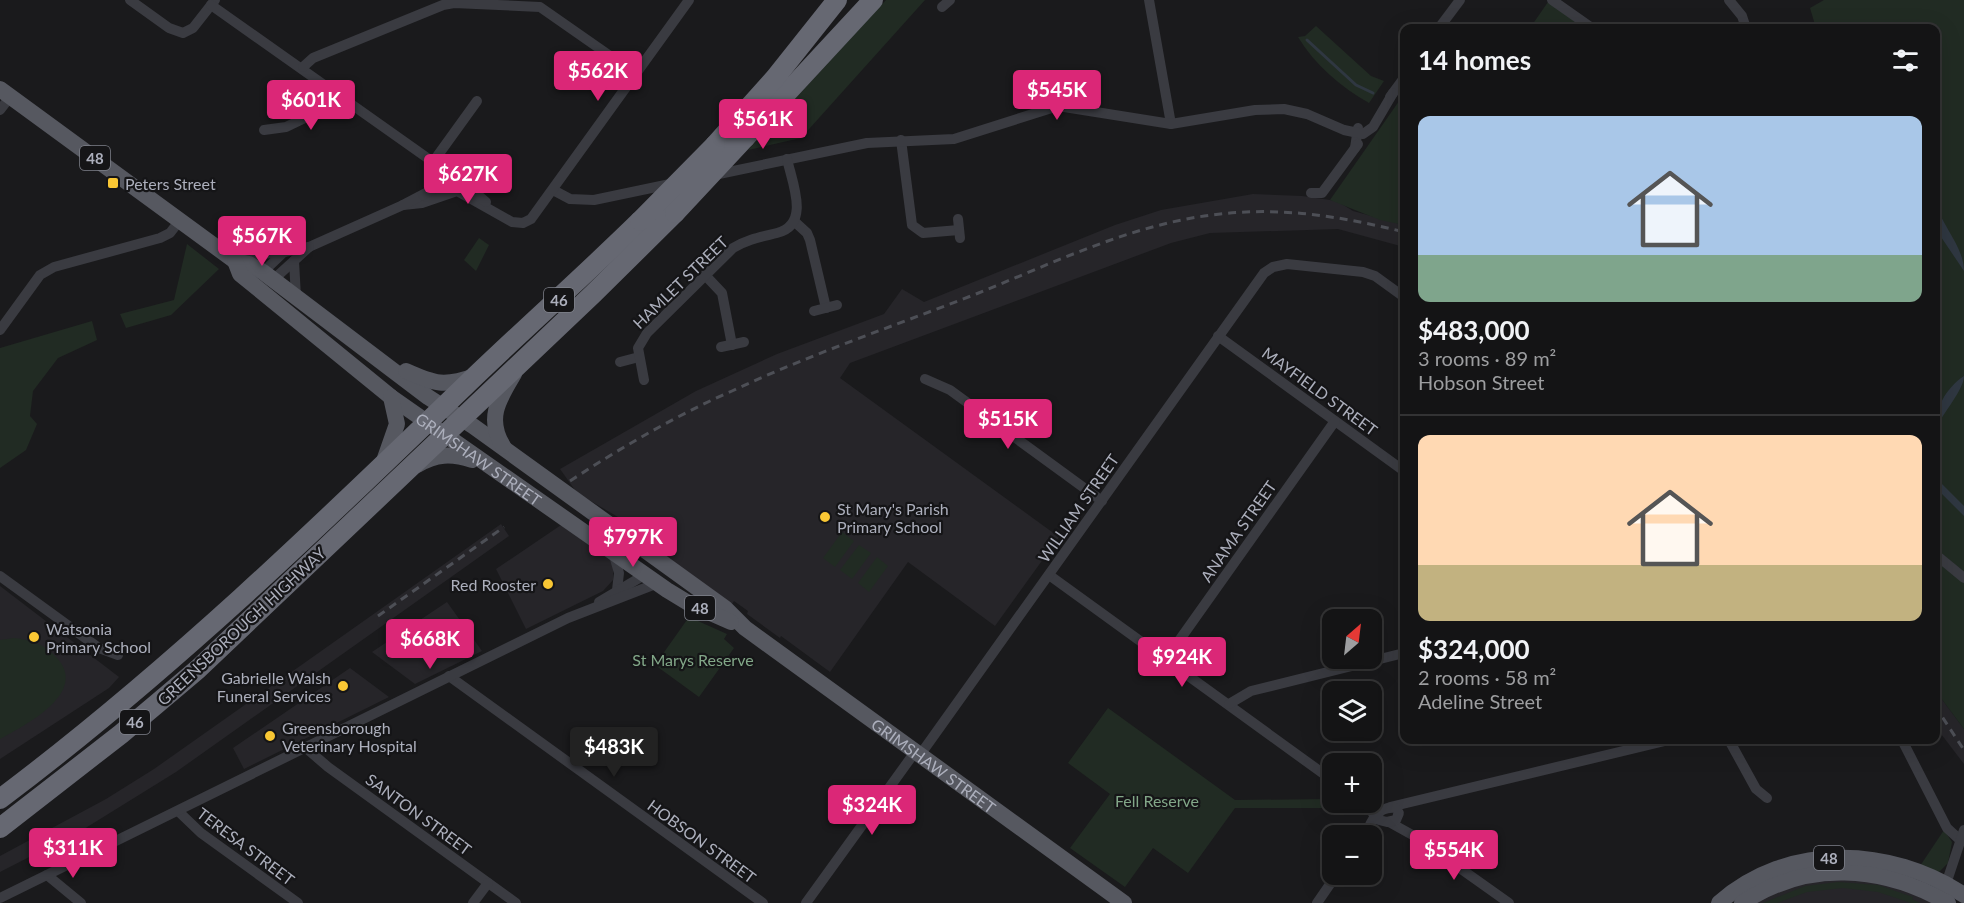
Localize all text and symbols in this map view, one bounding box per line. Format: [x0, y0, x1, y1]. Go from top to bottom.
text: 14 homes [1418, 44, 1531, 76]
icon: filters [1889, 44, 1922, 77]
pin: $562K [556, 51, 640, 102]
text: $562K [568, 58, 628, 82]
pin: $545K [1015, 70, 1099, 121]
text: $545K [1027, 77, 1087, 101]
pin: $601K [269, 80, 353, 131]
text: $601K [281, 87, 341, 111]
pin: $561K [721, 99, 805, 150]
text: $561K [733, 106, 793, 130]
road number: 48 [80, 146, 110, 170]
pin: $627K [426, 154, 510, 205]
icon: home [1616, 155, 1724, 263]
text: $627K [438, 161, 498, 185]
place label: Peters Street [125, 174, 216, 193]
marker: Peters Street [106, 176, 120, 190]
pin: $567K [220, 216, 304, 267]
text: $567K [232, 223, 292, 247]
street label: HAMLET STREET [629, 232, 732, 332]
road number: 46 [544, 288, 574, 312]
text: $483,000 [1418, 314, 1530, 346]
street label: MAYFIELD STREET [1259, 343, 1382, 440]
text: 3 rooms · 89 m² [1418, 346, 1556, 370]
text: Hobson Street [1418, 370, 1544, 394]
pin: $515K [966, 399, 1050, 450]
text: $515K [978, 406, 1038, 430]
street label: GRIMSHAW STREET [413, 408, 546, 509]
street label: WILLIAM STREET [1034, 450, 1123, 566]
icon: home [1616, 474, 1724, 582]
street label: ANAMA STREET [1196, 476, 1280, 585]
place label: St Mary's Parish Primary School [837, 499, 949, 536]
marker: St Mary's Parish Primary School [818, 510, 832, 524]
pin: $797K [591, 517, 675, 568]
text: $797K [603, 524, 663, 548]
street label: GREENSBOROUGH HIGHWAY [153, 543, 329, 709]
place label: Red Rooster [450, 575, 536, 594]
marker: Red Rooster [541, 577, 555, 591]
road number: 48 [685, 596, 715, 620]
north arrow [1322, 609, 1382, 669]
map controls [1322, 609, 1382, 885]
place label: Watsonia Primary School [46, 619, 151, 656]
pin: $668K [388, 619, 472, 670]
text: $668K [400, 626, 460, 650]
marker: Watsonia Primary School [27, 630, 41, 644]
text: $324,000 [1418, 633, 1530, 665]
pin: $924K [1140, 637, 1224, 688]
text: $924K [1152, 644, 1212, 668]
park label: St Marys Reserve [632, 650, 754, 669]
text: 2 rooms · 58 m² [1418, 665, 1556, 689]
place label: Gabrielle Walsh Funeral Services [217, 668, 331, 705]
marker: Gabrielle Walsh Funeral Services [336, 679, 350, 693]
button: layers [1322, 681, 1382, 741]
text: Adeline Street [1418, 689, 1542, 713]
road number: 46 [120, 710, 150, 734]
street label: GRIMSHAW STREET [868, 714, 1000, 817]
place label: Greensborough Veterinary Hospital [282, 718, 417, 755]
pin: $483K [572, 727, 656, 778]
marker: Greensborough Veterinary Hospital [263, 729, 277, 743]
text: $483K [584, 734, 644, 758]
button: + [1322, 753, 1382, 813]
street label: SANTON STREET [363, 769, 476, 859]
pin: $324K [830, 785, 914, 836]
park label: Fell Reserve [1115, 791, 1199, 810]
text: $324K [842, 792, 902, 816]
street label: HOBSON STREET [644, 795, 760, 887]
street label: TERESA STREET [194, 803, 299, 889]
button: − [1322, 825, 1382, 885]
pin: $311K [31, 828, 115, 879]
pin: $554K [1412, 830, 1496, 881]
text: $311K [43, 835, 103, 859]
text: $554K [1424, 837, 1484, 861]
road number: 48 [1814, 846, 1844, 870]

